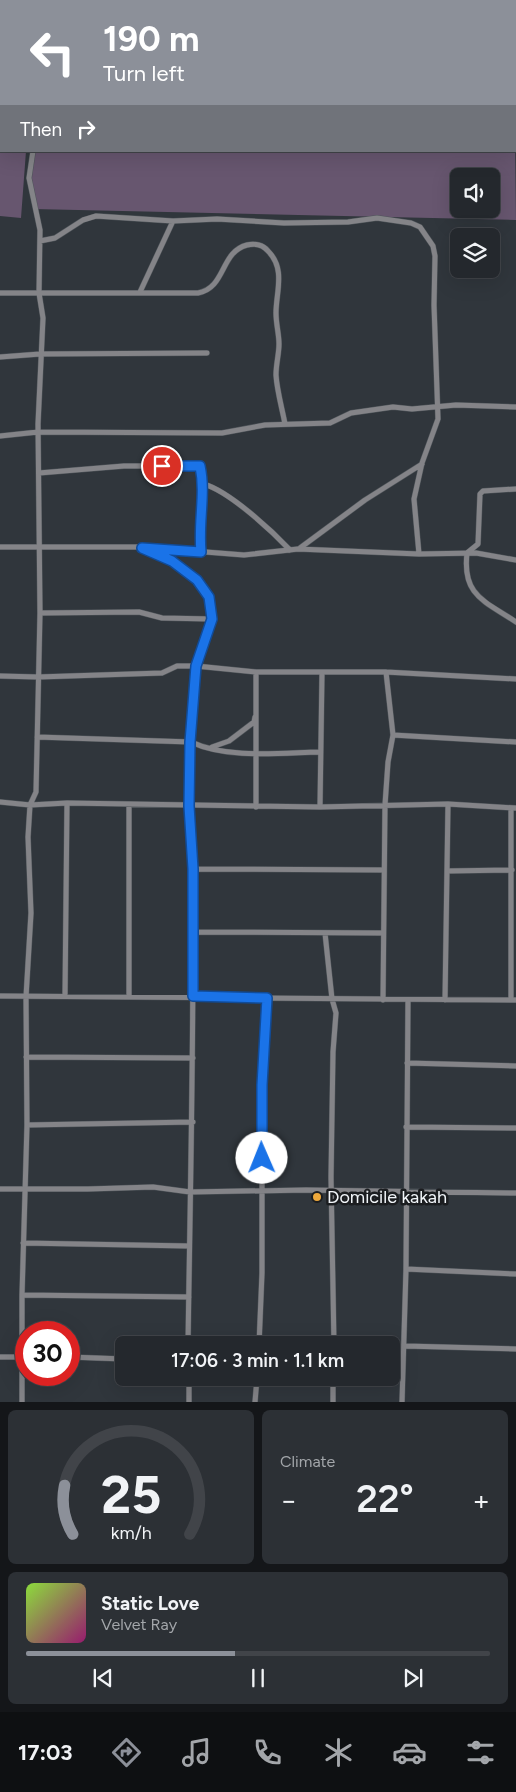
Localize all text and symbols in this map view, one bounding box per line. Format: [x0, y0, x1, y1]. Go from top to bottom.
text: 190 m [103, 18, 200, 60]
icon: left [20, 20, 85, 85]
text: Turn left [103, 60, 185, 87]
icon: right [72, 115, 100, 143]
text: Then [20, 118, 62, 141]
map controls [450, 168, 500, 278]
button: sound [450, 168, 500, 218]
button: layers [450, 228, 500, 278]
pin [141, 445, 183, 487]
icon: arrive [148, 452, 176, 480]
position arrow [235, 1131, 287, 1183]
place label: Domicile kakah [327, 1186, 447, 1208]
marker: Domicile kakah [311, 1191, 323, 1203]
speed limit sign: 30 [15, 1321, 80, 1386]
text: 17:06 · 3 min · 1.1 km [171, 1349, 344, 1372]
text: Climate [280, 1452, 335, 1471]
text: 25 [101, 1464, 161, 1526]
text: 22° [356, 1476, 414, 1522]
text: − [280, 1483, 297, 1517]
text: + [473, 1483, 490, 1517]
text: km/h [111, 1522, 151, 1543]
text: Static Love [101, 1592, 199, 1615]
text: Velvet Ray [101, 1615, 177, 1634]
icon: previous [89, 1664, 117, 1692]
icon: pause [244, 1664, 272, 1692]
icon: next [399, 1664, 427, 1692]
icon: directions [109, 1735, 144, 1770]
icon: music [179, 1735, 214, 1770]
icon: phone [250, 1735, 285, 1770]
icon: climate [321, 1735, 356, 1770]
icon: car [392, 1735, 427, 1770]
icon: filters [463, 1735, 498, 1770]
text: 17:03 [18, 1739, 73, 1766]

